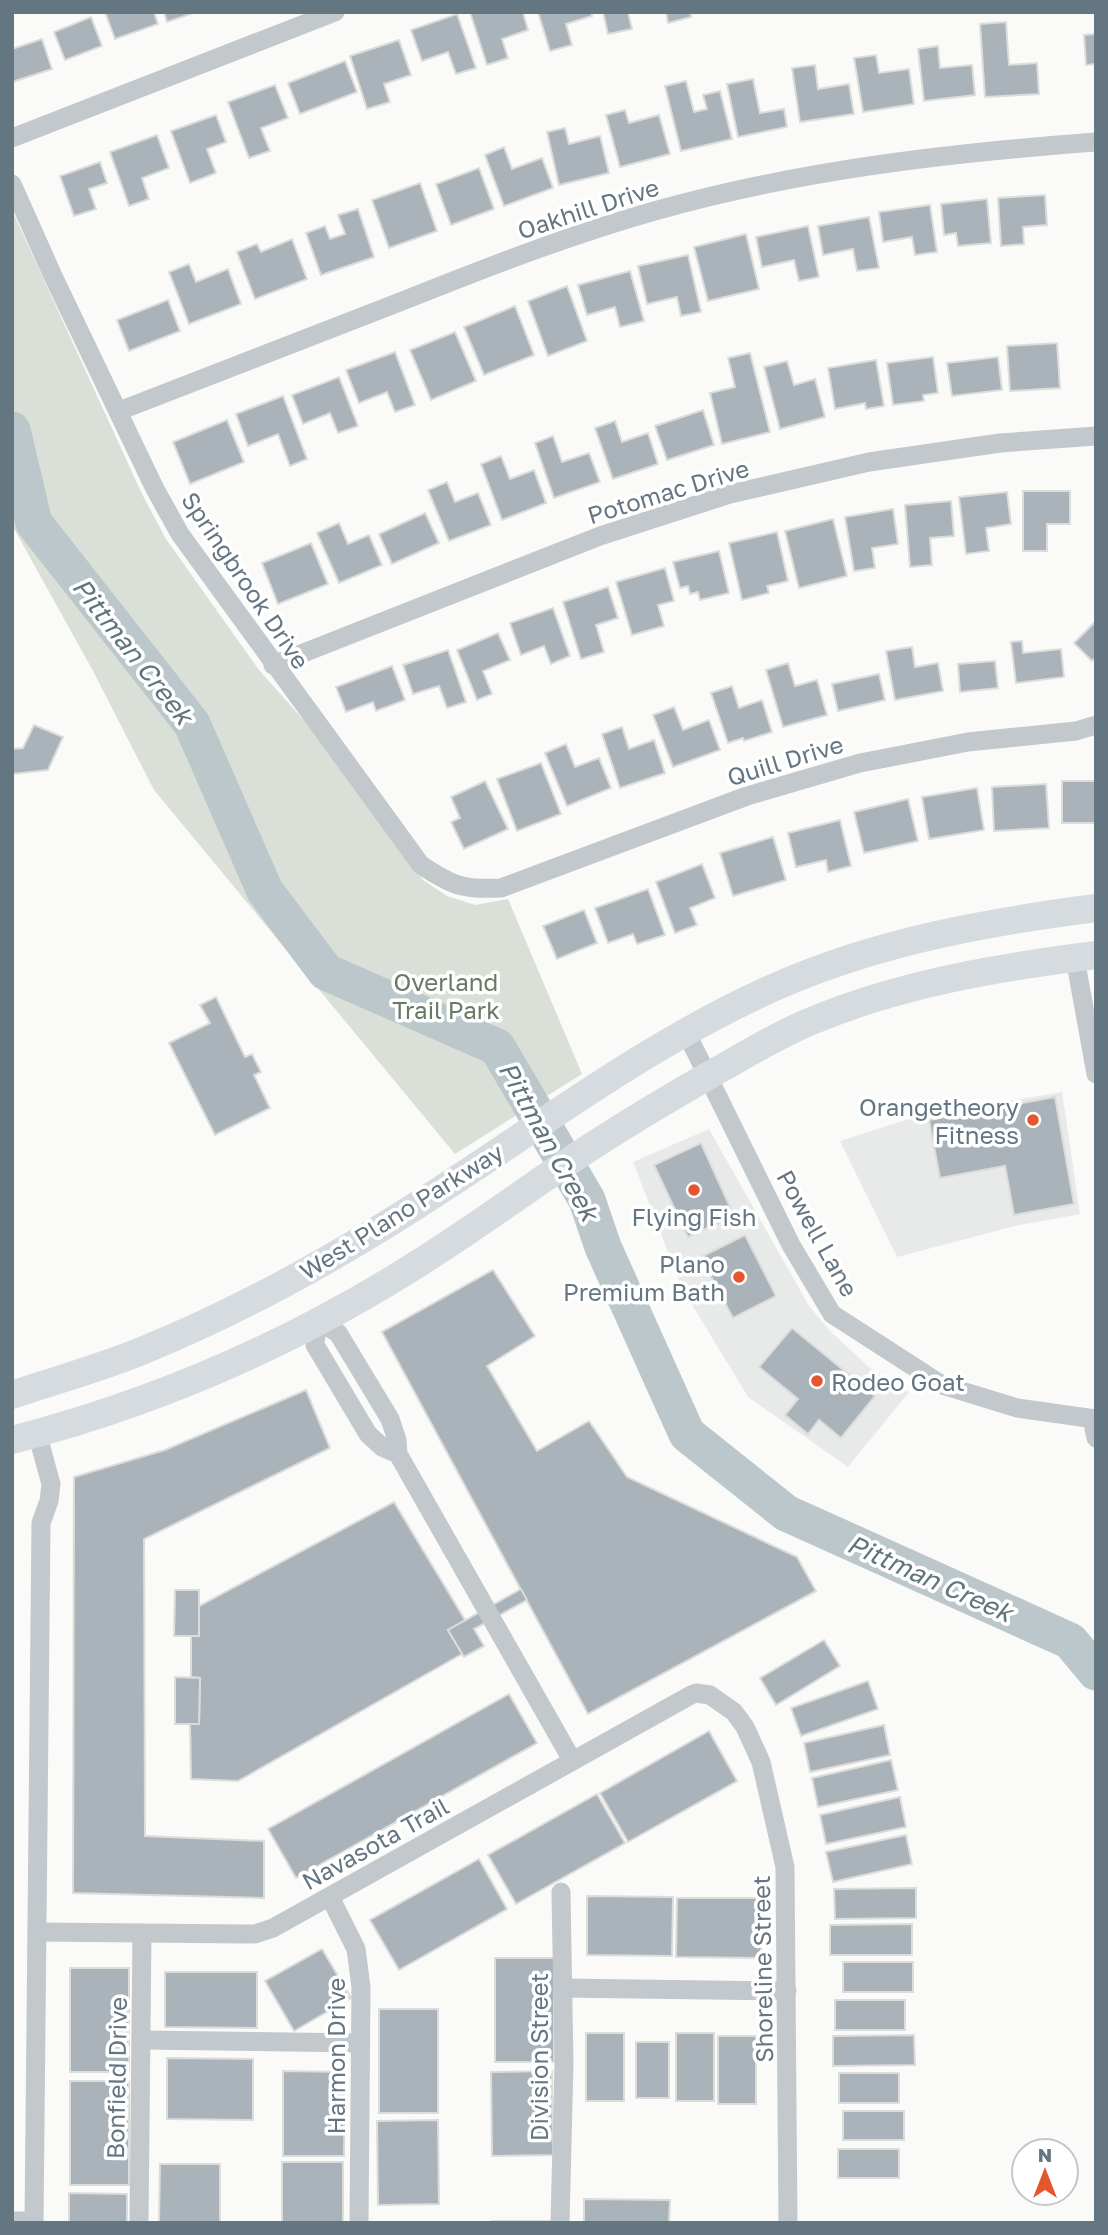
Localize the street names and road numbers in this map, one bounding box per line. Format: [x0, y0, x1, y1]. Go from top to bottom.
street label: Oakhill Drive [514, 172, 662, 244]
street label: Potomac Drive [584, 453, 752, 529]
street label: Springbrook Drive [176, 486, 316, 674]
street label: Quill Drive [724, 729, 846, 791]
street label: West Plano Parkway [294, 1137, 508, 1285]
street label: Powell Lane [771, 1165, 865, 1301]
street label: Navasota Trail [297, 1791, 453, 1895]
street label: Shoreline Street [746, 1875, 778, 2063]
street label: Division Street [524, 1973, 553, 2141]
street label: Harmon Drive [321, 1977, 350, 2135]
street label: Bonfield Drive [100, 1997, 132, 2159]

